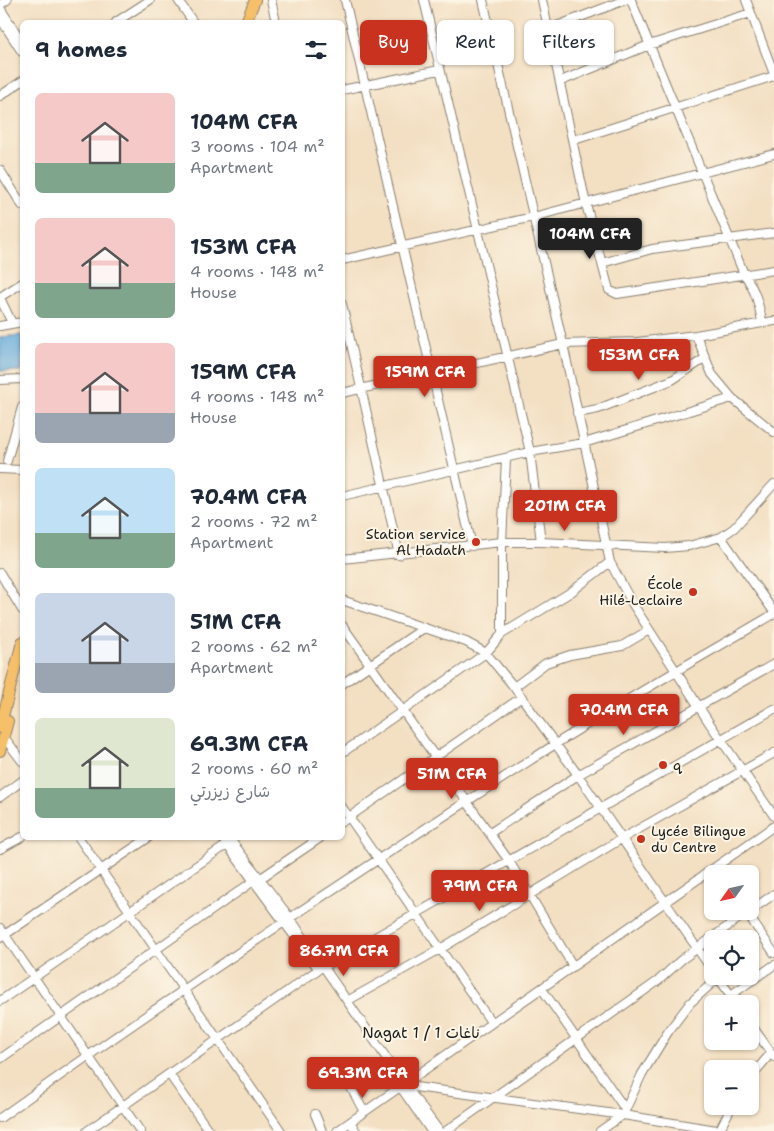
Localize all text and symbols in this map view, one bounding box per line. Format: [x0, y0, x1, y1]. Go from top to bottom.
chip: Buy [360, 20, 427, 65]
chip: Rent [437, 20, 514, 65]
chip: Filters [524, 20, 614, 65]
text: 9 homes [35, 36, 127, 64]
icon: filters [302, 36, 330, 64]
text: 104M CFA [190, 108, 298, 136]
icon: home [75, 113, 135, 173]
text: 3 rooms · 104 m² [190, 136, 325, 157]
text: Apartment [190, 157, 273, 178]
pin: 104M CFA [538, 218, 642, 260]
text: 104M CFA [549, 223, 631, 244]
text: 153M CFA [190, 233, 297, 261]
icon: home [75, 238, 135, 298]
text: 4 rooms · 148 m² [190, 261, 324, 282]
text: House [190, 282, 237, 303]
pin: 153M CFA [587, 338, 691, 381]
text: 153M CFA [598, 344, 680, 365]
pin: 159M CFA [373, 356, 477, 398]
text: 159M CFA [190, 358, 296, 386]
text: 159M CFA [384, 361, 466, 382]
icon: home [75, 363, 135, 423]
text: 4 rooms · 148 m² [190, 386, 324, 407]
text: House [190, 407, 237, 428]
text: 70.4M CFA [190, 483, 307, 511]
icon: home [75, 488, 135, 548]
pin: 201M CFA [513, 490, 617, 532]
text: 201M CFA [524, 495, 606, 516]
text: 2 rooms · 72 m² [190, 511, 318, 532]
place label: Station service Al Hadath [366, 525, 466, 559]
text: Apartment [190, 532, 273, 553]
marker: Station service Al Hadath [470, 536, 482, 548]
place label: École Hilé-Leclaire [599, 575, 683, 609]
marker: École Hilé-Leclaire [687, 586, 699, 598]
text: 51M CFA [190, 608, 281, 636]
icon: home [75, 613, 135, 673]
text: 2 rooms · 62 m² [190, 636, 318, 657]
text: Apartment [190, 657, 273, 678]
pin: 70.4M CFA [567, 694, 681, 736]
text: 70.4M CFA [579, 699, 669, 720]
text: 69.3M CFA [190, 730, 308, 758]
icon: home [75, 738, 135, 798]
place label: q [673, 756, 683, 774]
text: 2 rooms · 60 m² [190, 758, 318, 779]
pin: 51M CFA [406, 758, 498, 800]
marker: q [657, 759, 669, 771]
text: 51M CFA [417, 763, 487, 784]
text: شارع زيزرتي [190, 781, 270, 802]
place label: Lycée Bilingue du Centre [651, 822, 746, 856]
marker: Lycée Bilingue du Centre [635, 833, 647, 845]
north arrow [704, 865, 759, 920]
map controls [704, 865, 759, 1115]
pin: 79M CFA [434, 870, 526, 912]
text: 79M CFA [442, 875, 518, 896]
button: locate [704, 930, 759, 985]
pin: 86.7M CFA [287, 934, 401, 977]
text: 86.7M CFA [300, 940, 389, 961]
button: + [704, 995, 759, 1050]
district label: Nagat 1 / ناغات 1 [362, 1023, 480, 1043]
pin: 69.3M CFA [306, 1056, 420, 1099]
button: − [704, 1060, 759, 1115]
text: 69.3M CFA [318, 1062, 408, 1083]

